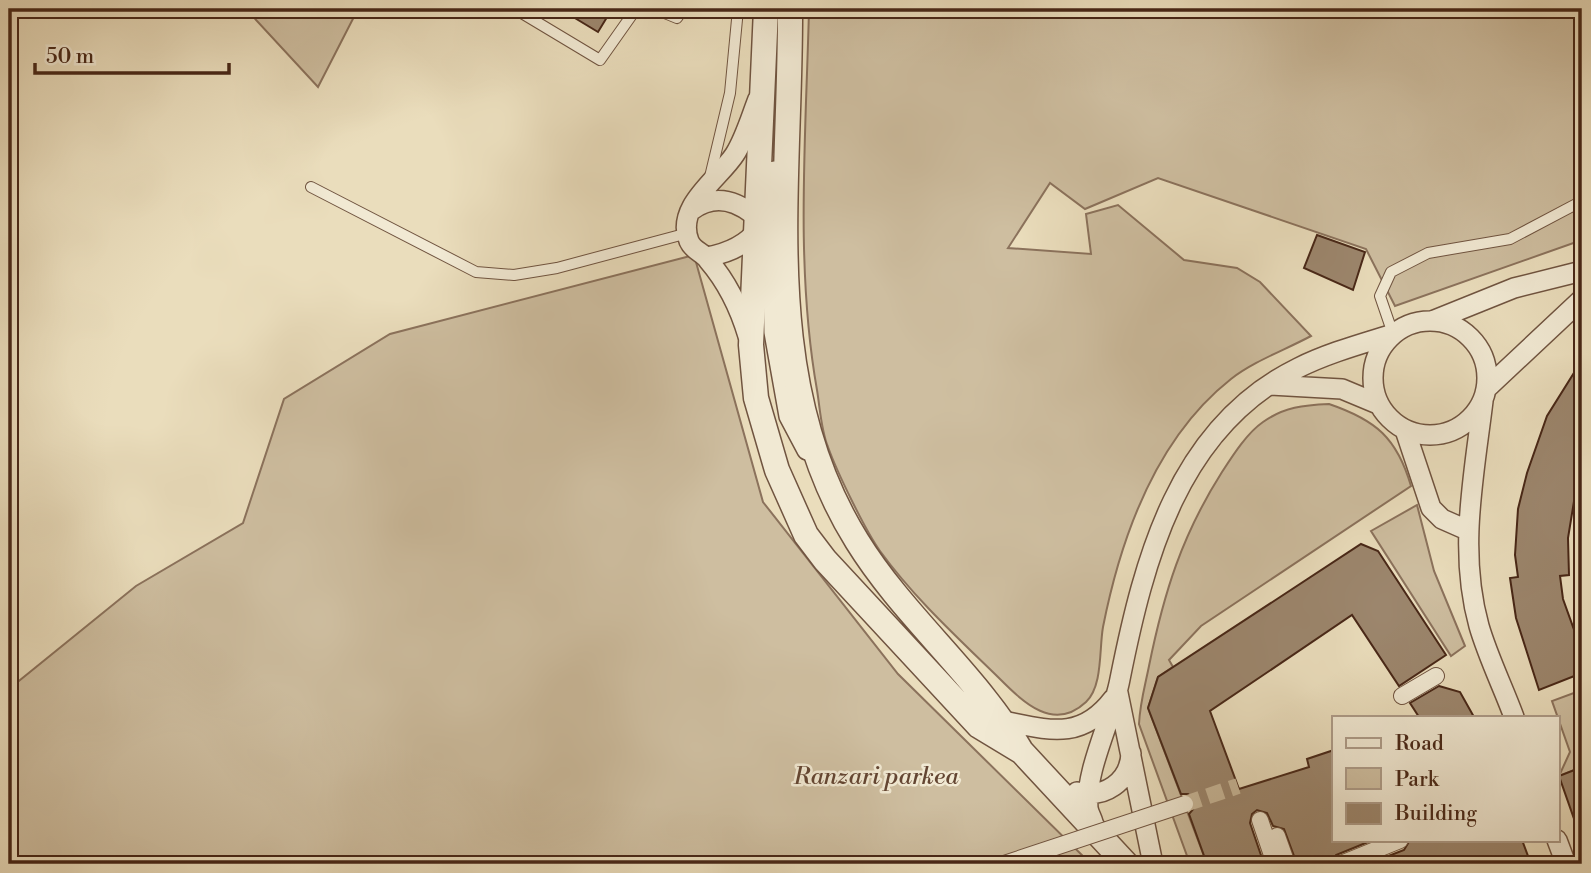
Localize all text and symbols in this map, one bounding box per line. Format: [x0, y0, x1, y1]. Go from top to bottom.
scale bar [35, 32, 229, 76]
text: 50 m [46, 44, 94, 70]
legend [1332, 716, 1560, 842]
text: Road [1395, 731, 1444, 757]
park label: Ranzari parkea [793, 762, 959, 792]
text: Park [1395, 767, 1440, 793]
text: Building [1394, 801, 1477, 827]

